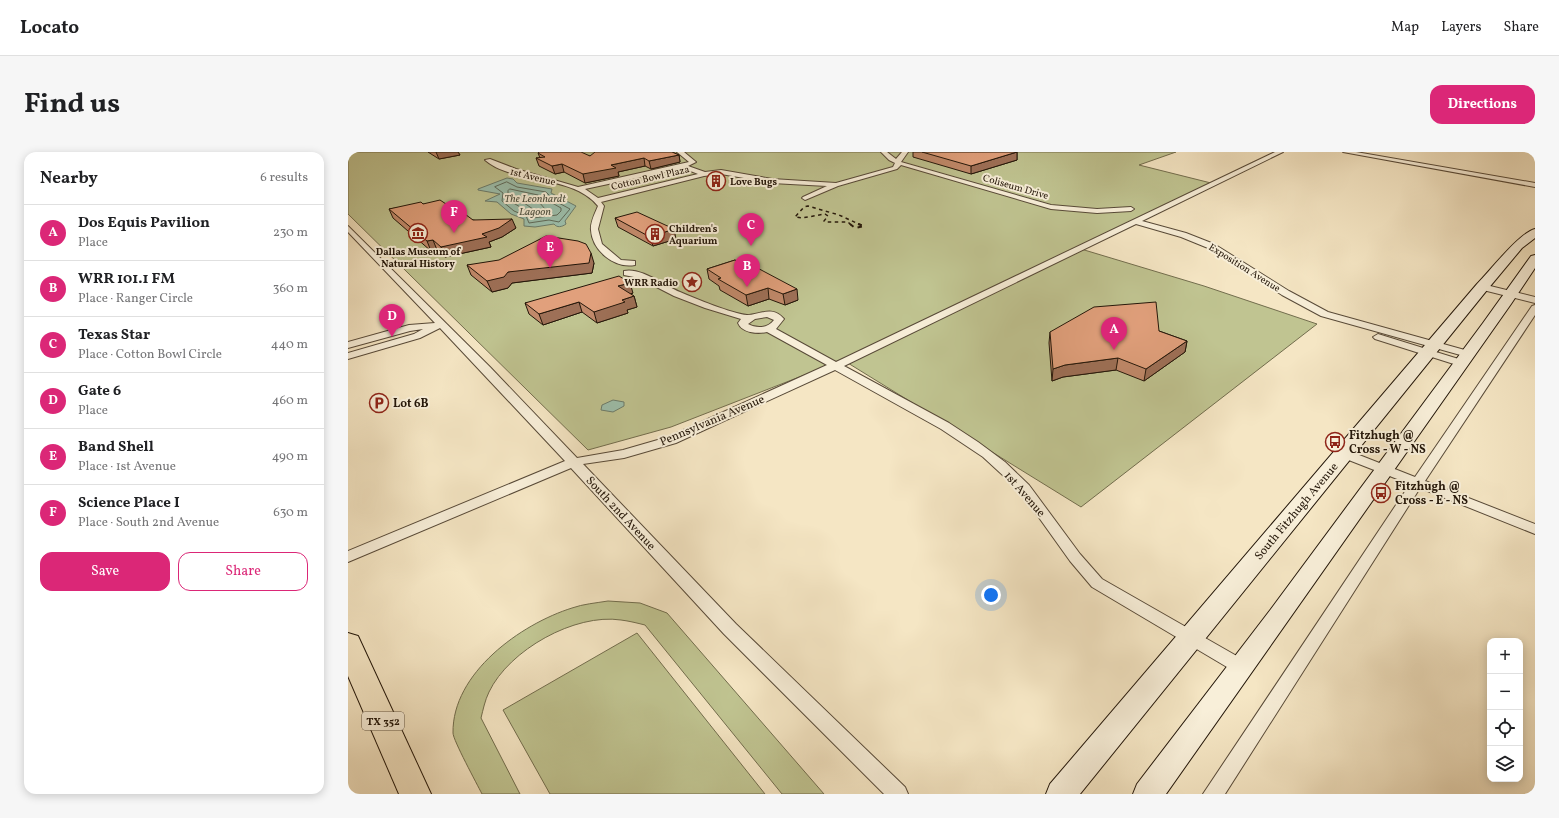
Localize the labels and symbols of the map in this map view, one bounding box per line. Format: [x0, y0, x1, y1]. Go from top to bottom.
street label: Cotton Bowl Plaza [610, 162, 691, 194]
street label: 1st Avenue [509, 165, 557, 189]
building icon: Love Bugs [705, 170, 727, 192]
street label: Coliseum Drive [981, 171, 1050, 203]
place label: Love Bugs [730, 175, 777, 189]
water label: The Leonhardt Lagoon [504, 192, 566, 220]
pin: F [441, 200, 467, 233]
pin: C [738, 213, 764, 246]
museum icon: Dallas Museum of Natural History [407, 222, 429, 244]
place label: Children's Aquarium [669, 222, 718, 248]
building icon: Children's Aquarium [644, 223, 666, 245]
pin: E [537, 235, 563, 268]
street label: Exposition Avenue [1206, 240, 1283, 296]
place label: Dallas Museum of Natural History [376, 245, 461, 271]
pin: B [734, 254, 760, 287]
place icon: WRR Radio [681, 271, 703, 293]
place label: WRR Radio [624, 276, 678, 290]
pin: D [379, 304, 405, 337]
pin: A [1101, 317, 1127, 350]
street label: Pennsylvania Avenue [658, 391, 768, 450]
parking icon: Lot 6B [368, 392, 390, 414]
place label: Lot 6B [393, 396, 429, 412]
place label: Fitzhugh @ Cross - W - NS [1349, 428, 1426, 458]
bus stop icon: Fitzhugh @ Cross - W - NS [1324, 431, 1346, 453]
street label: South Fitzhugh Avenue [1251, 459, 1342, 564]
street label: 1st Avenue [1000, 468, 1049, 521]
street label: South 2nd Avenue [582, 473, 659, 554]
place label: Fitzhugh @ Cross - E - NS [1395, 479, 1468, 509]
bus stop icon: Fitzhugh @ Cross - E - NS [1370, 482, 1392, 504]
your location [981, 585, 1001, 605]
road number: TX 352 [362, 712, 404, 730]

